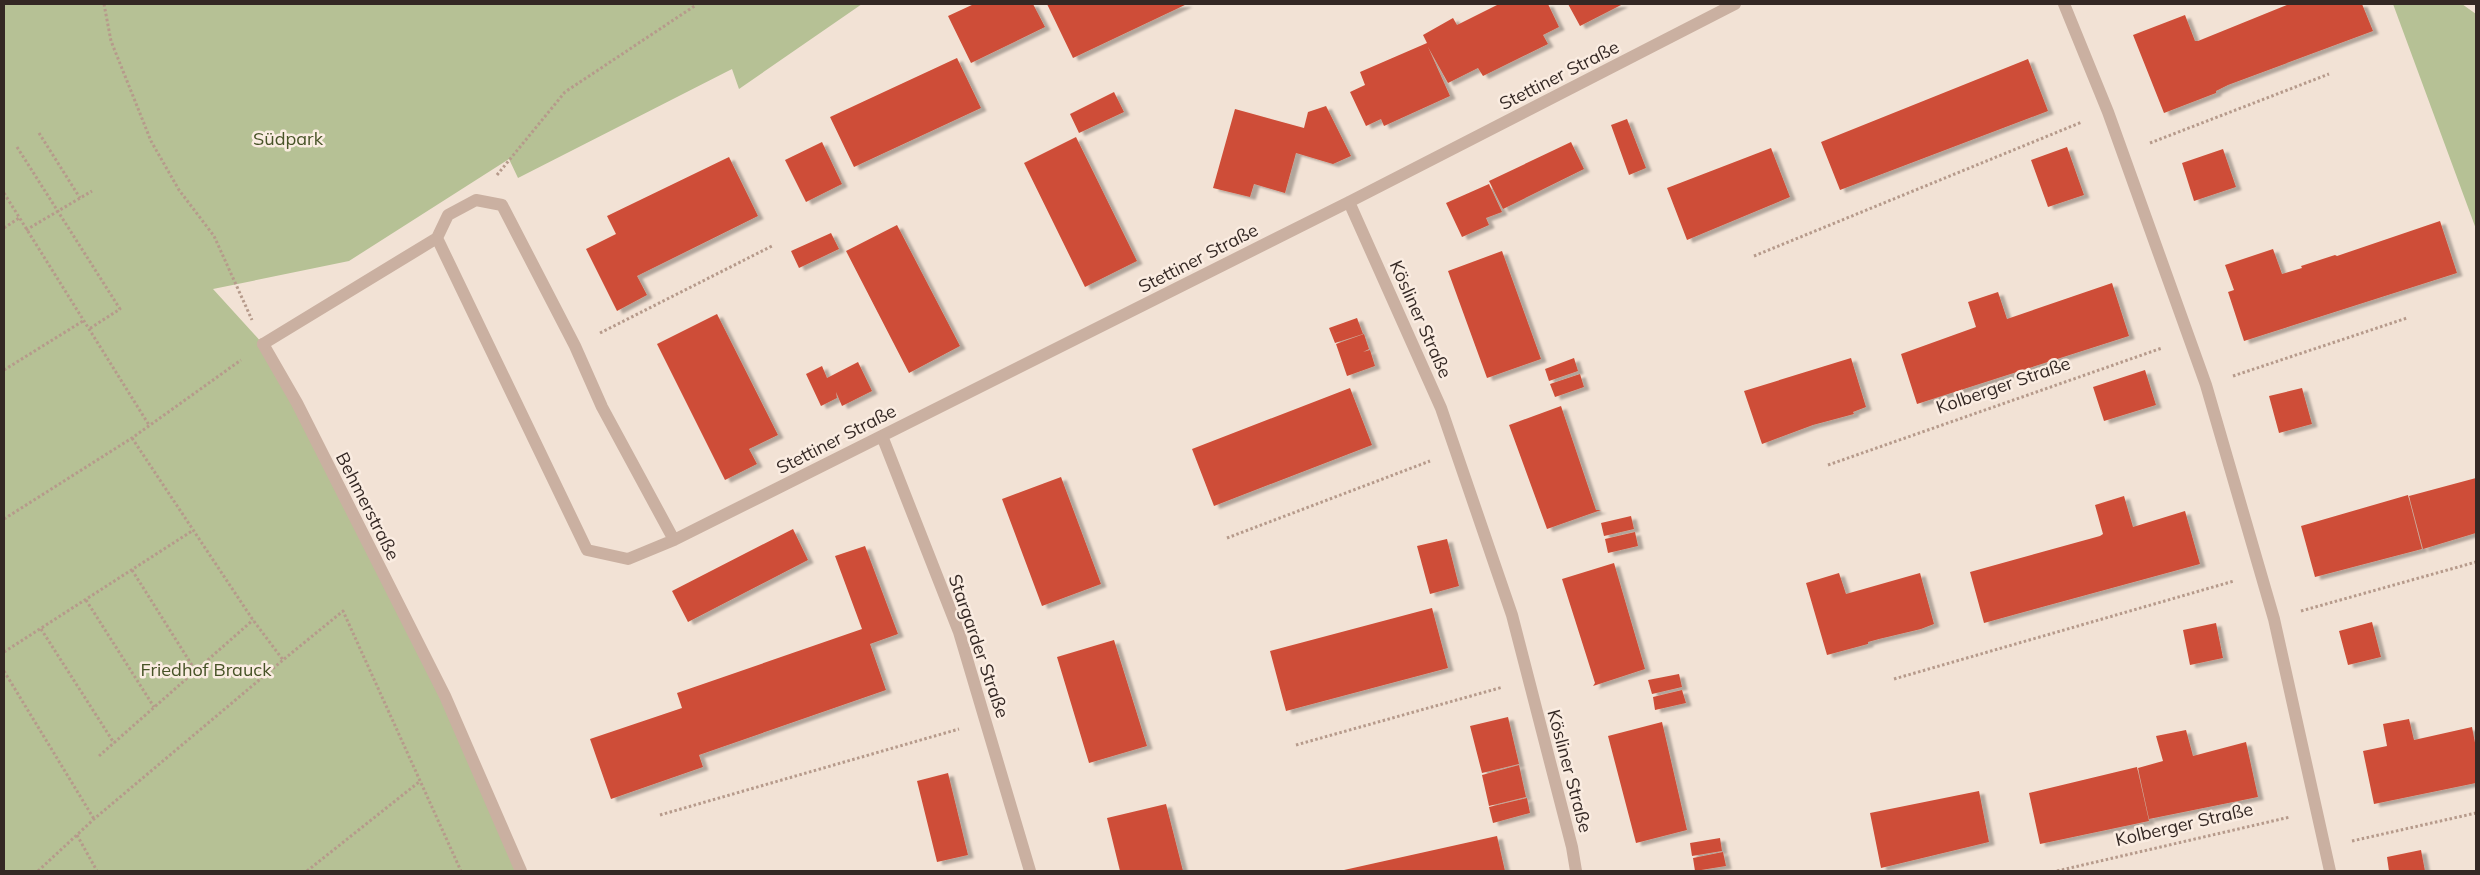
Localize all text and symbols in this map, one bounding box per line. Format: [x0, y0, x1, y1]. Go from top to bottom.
street label: Stettiner Straße [1495, 35, 1623, 115]
park label: Südpark [253, 127, 324, 150]
street label: Stettiner Straße [1134, 218, 1262, 298]
street label: Kösliner Straße [1385, 257, 1457, 381]
street label: Kolberger Straße [1933, 351, 2073, 419]
street label: Stettiner Straße [772, 399, 900, 479]
street label: Behmerstraße [331, 448, 405, 564]
street label: Stargarder Straße [944, 571, 1014, 721]
park label: Friedhof Brauck [141, 658, 272, 681]
street label: Kösliner Straße [1543, 707, 1597, 835]
street label: Kolberger Straße [2113, 797, 2255, 851]

